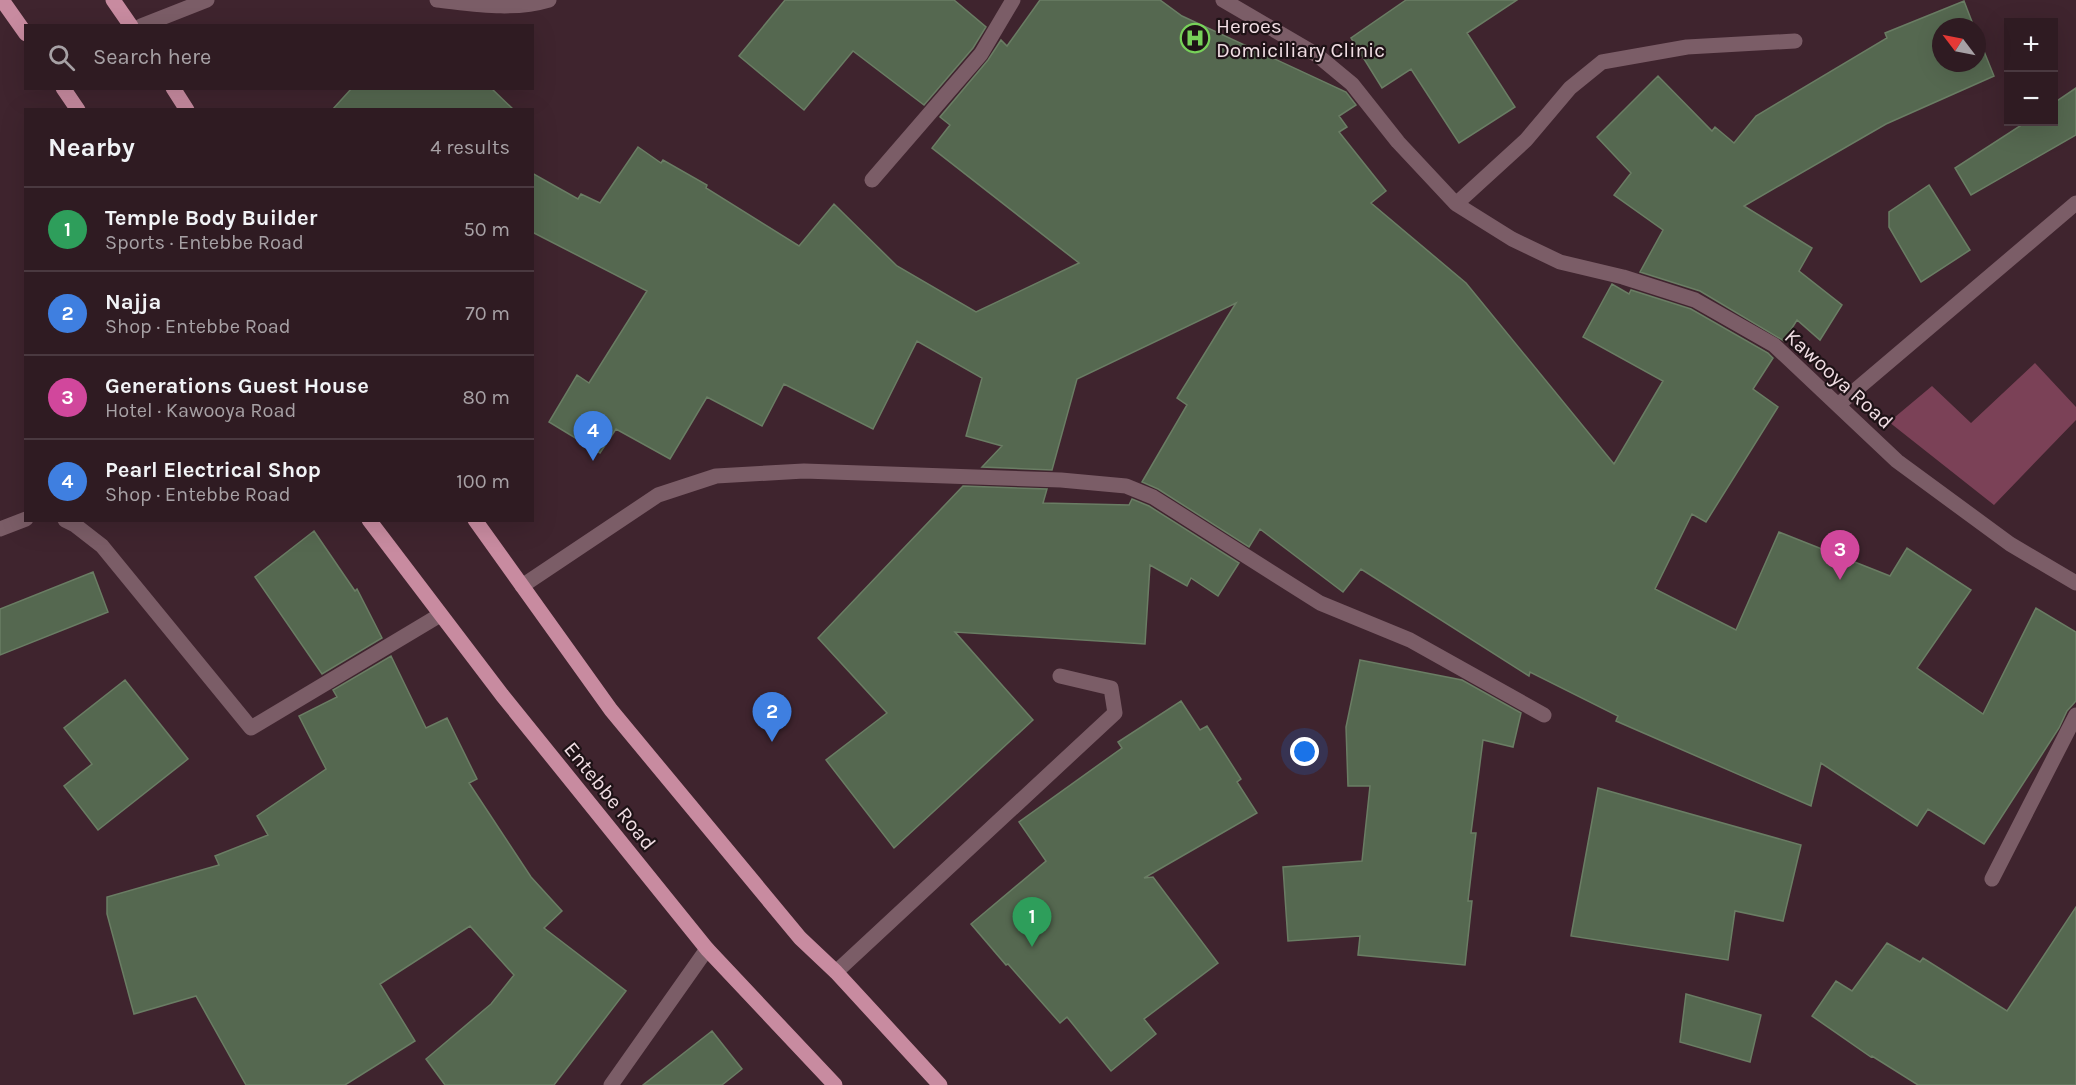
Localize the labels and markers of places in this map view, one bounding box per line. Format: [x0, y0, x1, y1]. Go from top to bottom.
place label: Heroes Domiciliary Clinic [1216, 14, 1385, 62]
hospital icon: Heroes Domiciliary Clinic [1179, 22, 1211, 54]
pin: 4 [574, 412, 612, 461]
pin: 3 [1820, 530, 1860, 580]
pin: 2 [752, 692, 792, 742]
pin: 1 [1012, 898, 1052, 947]

